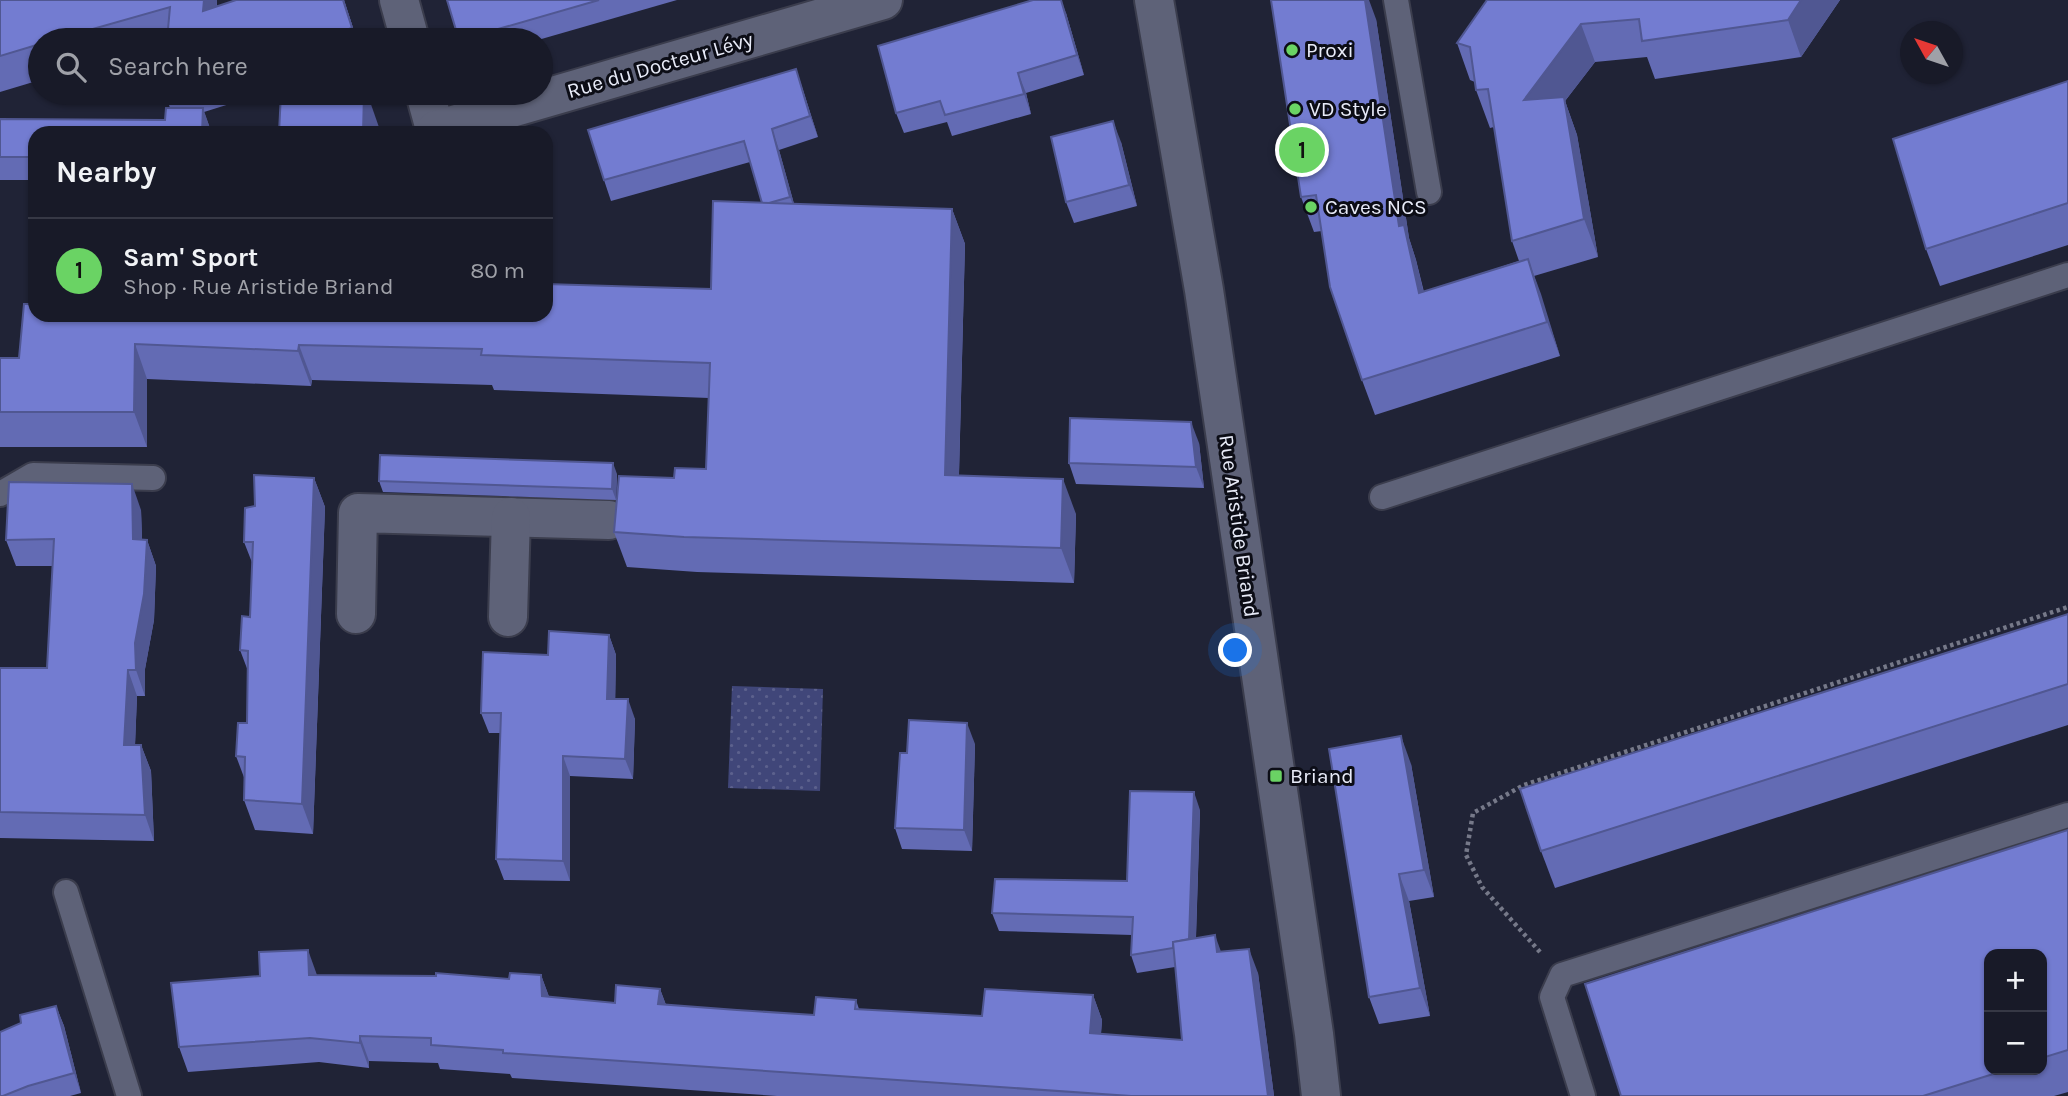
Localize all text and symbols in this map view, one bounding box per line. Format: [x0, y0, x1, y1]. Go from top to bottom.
north arrow [1900, 21, 1963, 84]
street label: Rue du Docteur Lévy [564, 27, 756, 103]
search box [28, 28, 553, 105]
place label: Proxi [1306, 38, 1354, 62]
marker: Proxi [1284, 42, 1300, 58]
icon: search [52, 48, 90, 86]
text: Search here [108, 51, 248, 82]
place label: VD Style [1309, 97, 1387, 121]
marker: VD Style [1287, 101, 1303, 117]
pin: 1 [1279, 124, 1325, 176]
text: Nearby [56, 154, 156, 190]
place label: Caves NCS [1325, 195, 1427, 219]
marker: Caves NCS [1303, 199, 1319, 215]
text: Sam' Sport [123, 242, 258, 273]
text: 1 [75, 257, 83, 284]
text: 80 m [470, 257, 525, 284]
text: Shop · Rue Aristide Briand [123, 273, 394, 300]
street label: Rue Aristide Briand [1214, 433, 1264, 619]
your location [1218, 633, 1252, 667]
place label: Briand [1290, 764, 1354, 788]
marker: Briand [1268, 768, 1284, 784]
map controls [1984, 949, 2047, 1075]
button: + [1984, 949, 2047, 1012]
button: − [1984, 1012, 2047, 1075]

